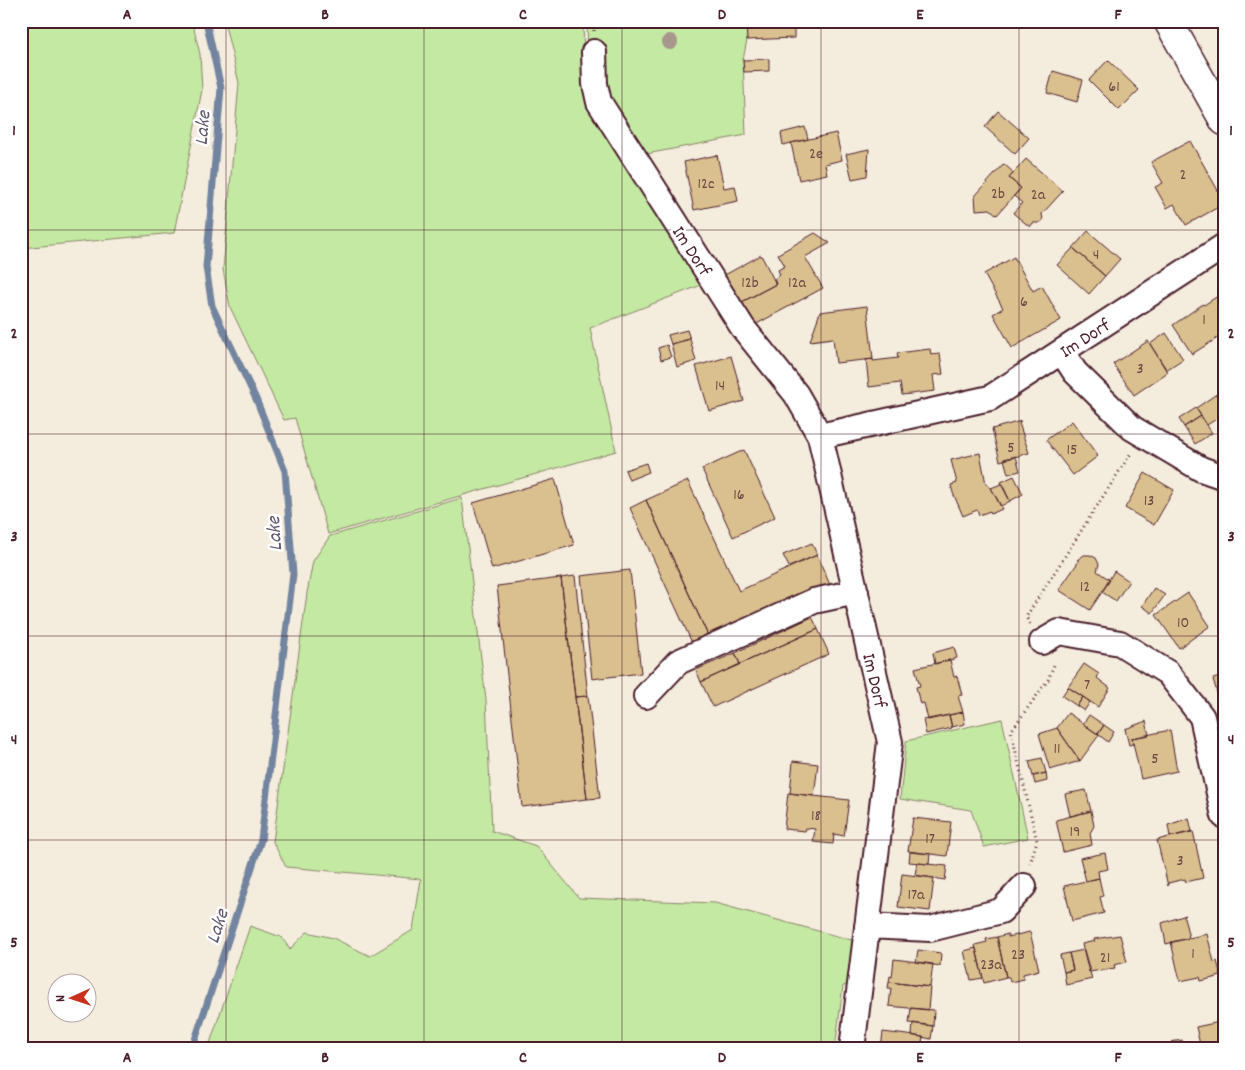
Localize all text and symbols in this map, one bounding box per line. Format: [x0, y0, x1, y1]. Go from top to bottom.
text: A [123, 4, 132, 27]
text: B [321, 4, 329, 27]
text: C [519, 4, 527, 27]
text: D [718, 4, 727, 27]
text: E [916, 4, 924, 27]
text: F [1114, 4, 1122, 27]
house number: 61 [1108, 76, 1120, 99]
water label: Lake [189, 109, 220, 147]
text: 1 [12, 120, 16, 143]
text: 1 [1229, 120, 1233, 143]
house number: 2e [809, 143, 823, 166]
house number: 2 [1180, 164, 1187, 187]
house number: 12c [698, 173, 714, 196]
house number: 2b [991, 183, 1005, 206]
house number: 2a [1031, 184, 1046, 207]
street label: Im Dorf [664, 221, 717, 284]
house number: 4 [1093, 244, 1099, 267]
house number: 12b [741, 272, 759, 295]
house number: 12a [788, 272, 806, 295]
house number: 6 [1020, 291, 1028, 314]
house number: 1 [1202, 309, 1206, 332]
street label: Im Dorf [1055, 313, 1118, 366]
text: 2 [11, 323, 18, 346]
text: 2 [1228, 323, 1235, 346]
house number: 3 [1136, 358, 1144, 381]
house number: 14 [715, 375, 725, 398]
house number: 5 [1007, 437, 1015, 460]
house number: 15 [1067, 439, 1077, 462]
house number: 16 [733, 484, 745, 507]
house number: 13 [1144, 490, 1154, 513]
water label: Lake [261, 514, 291, 552]
text: 3 [10, 526, 18, 549]
text: 3 [1227, 526, 1235, 549]
house number: 12 [1080, 576, 1090, 599]
house number: 10 [1177, 612, 1189, 635]
street label: Im Dorf [853, 651, 892, 712]
house number: 7 [1084, 674, 1090, 697]
text: 4 [11, 729, 17, 752]
text: 4 [1228, 729, 1234, 752]
house number: 11 [1053, 738, 1061, 761]
house number: 5 [1151, 748, 1159, 771]
house number: 18 [811, 805, 821, 828]
house number: 19 [1070, 821, 1080, 844]
house number: 17 [925, 828, 935, 851]
house number: 3 [1176, 850, 1184, 873]
house number: 17a [907, 884, 925, 907]
water label: Lake [200, 905, 238, 948]
text: 5 [10, 932, 18, 955]
text: 5 [1227, 932, 1235, 955]
house number: 1 [1191, 943, 1195, 966]
house number: 23 [1011, 944, 1025, 967]
house number: 21 [1100, 947, 1110, 970]
house number: 23a [980, 954, 1002, 977]
north arrow [48, 972, 98, 1022]
text: N [51, 995, 71, 1003]
text: A [123, 1047, 132, 1070]
text: B [321, 1047, 329, 1070]
text: C [519, 1047, 527, 1070]
text: D [718, 1047, 727, 1070]
text: E [916, 1047, 924, 1070]
text: F [1114, 1047, 1122, 1070]

